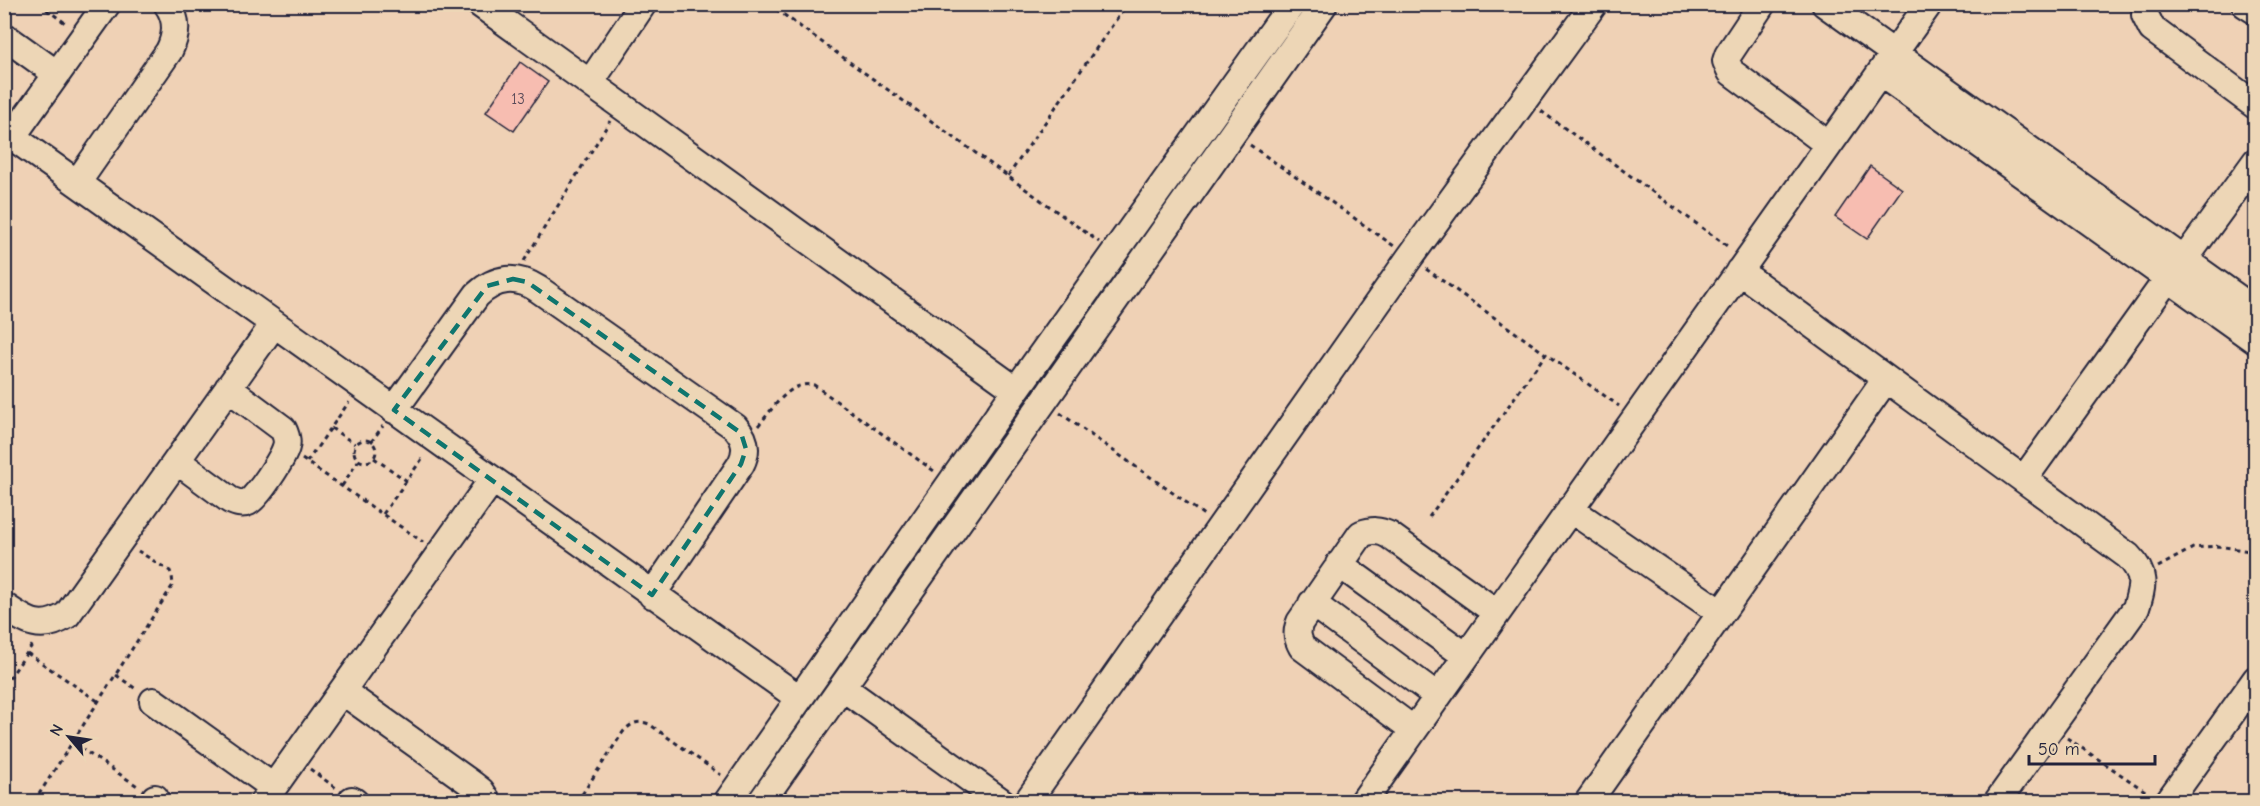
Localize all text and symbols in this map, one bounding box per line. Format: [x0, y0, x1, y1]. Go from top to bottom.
house number: 13 [511, 90, 525, 108]
north arrow [39, 707, 99, 767]
text: N [46, 721, 67, 739]
scale bar [2029, 728, 2155, 766]
text: 50 m [2038, 739, 2080, 760]

